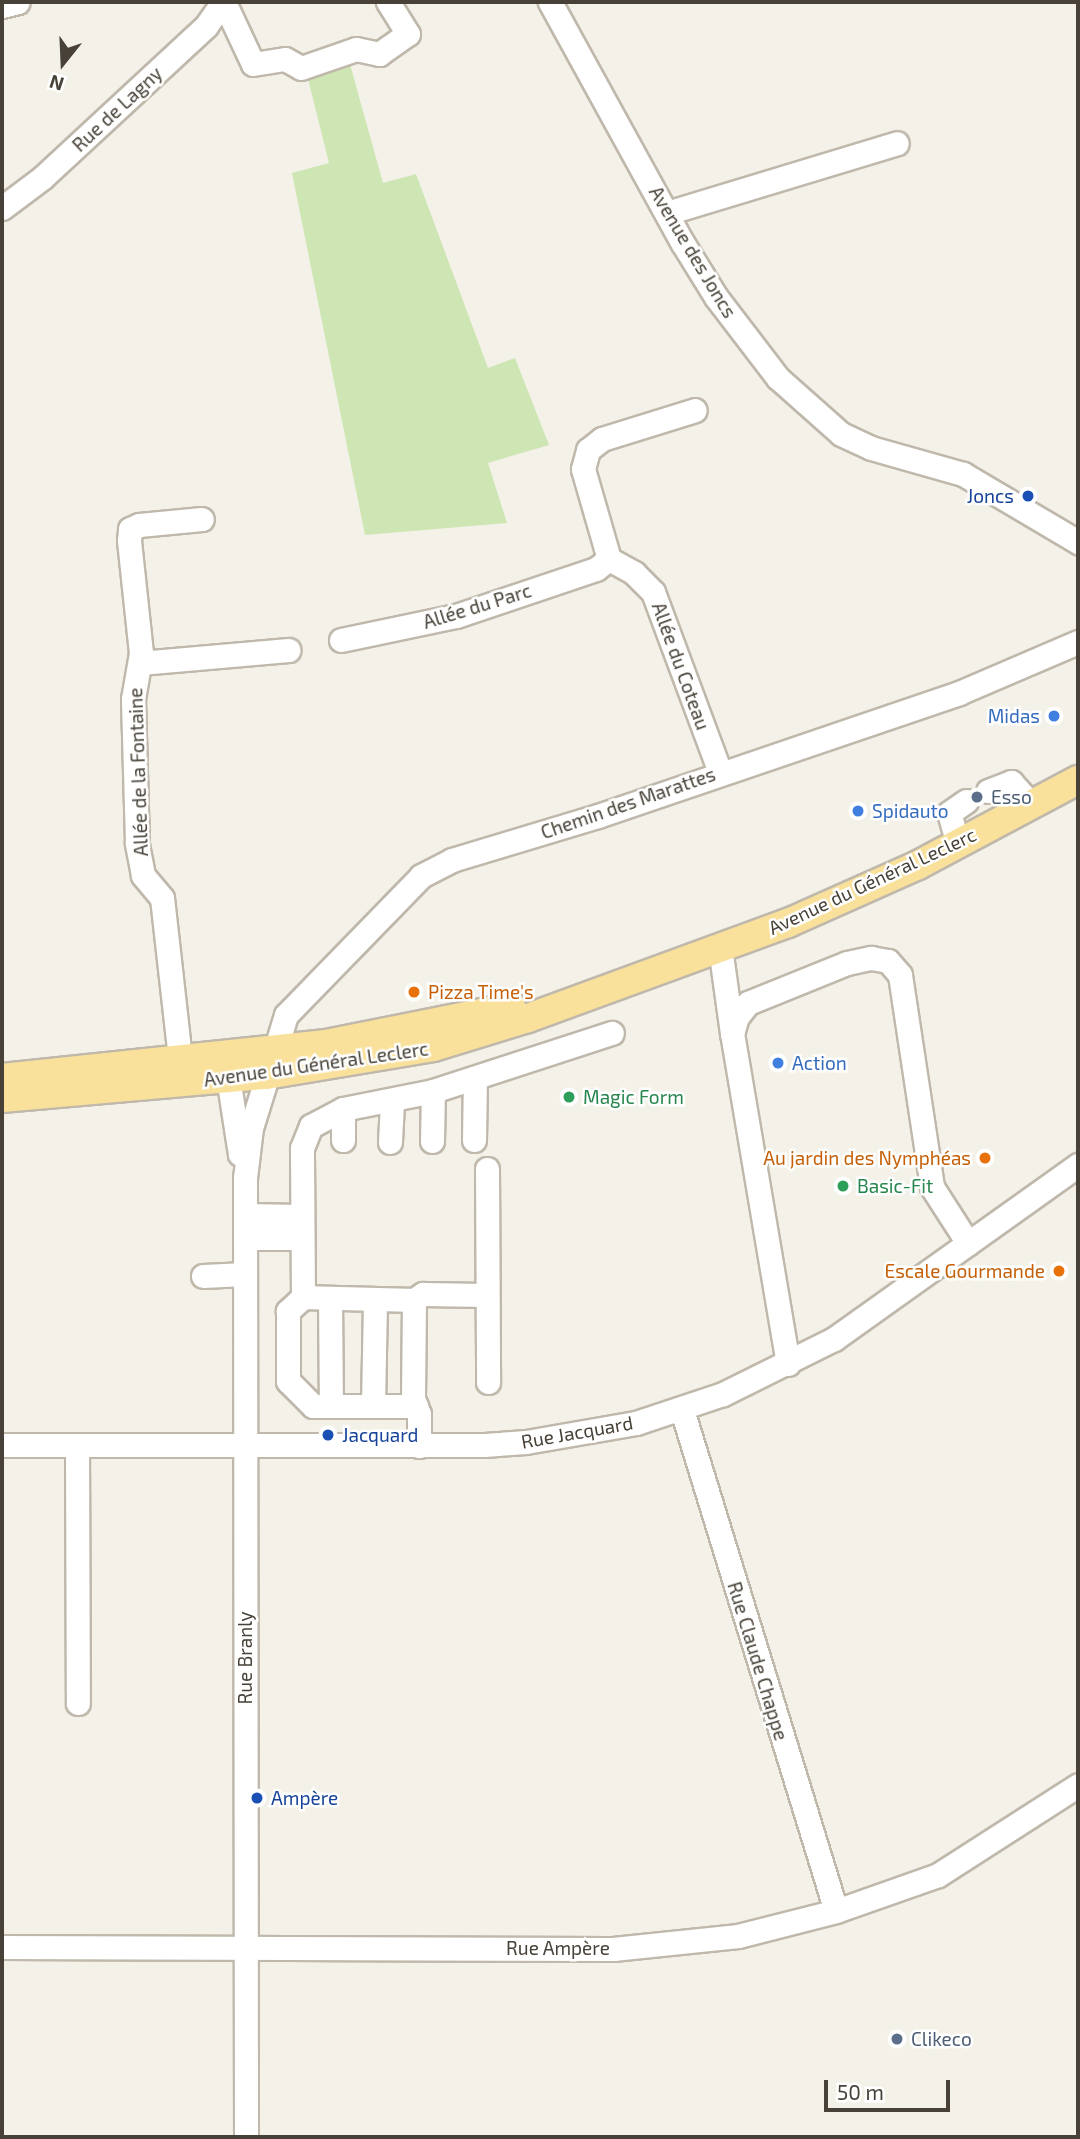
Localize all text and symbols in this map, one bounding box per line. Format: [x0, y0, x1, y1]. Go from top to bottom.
north arrow [28, 28, 98, 98]
street label: Rue de Lagny [67, 62, 167, 156]
text: N [46, 70, 66, 97]
street label: Avenue des Joncs [645, 182, 741, 322]
place label: Joncs [967, 485, 1014, 507]
marker: Joncs [1020, 488, 1036, 504]
street label: Allée du Parc [420, 579, 534, 633]
street label: Allée du Coteau [647, 599, 715, 733]
street label: Allée de la Fontaine [124, 687, 152, 857]
place label: Midas [988, 705, 1040, 727]
marker: Midas [1046, 708, 1062, 724]
street label: Chemin des Marattes [538, 762, 718, 844]
place label: Esso [991, 786, 1032, 808]
marker: Esso [969, 789, 985, 805]
place label: Spidauto [872, 800, 949, 822]
marker: Spidauto [850, 803, 866, 819]
street label: Avenue du Général Leclerc [764, 823, 980, 939]
place label: Pizza Time's [428, 981, 534, 1003]
marker: Pizza Time's [406, 984, 422, 1000]
street label: Avenue du Général Leclerc [202, 1037, 430, 1091]
place label: Action [792, 1052, 847, 1074]
marker: Action [770, 1055, 786, 1071]
place label: Magic Form [583, 1086, 684, 1108]
marker: Magic Form [561, 1089, 577, 1105]
place label: Au jardin des Nymphéas [763, 1147, 971, 1169]
marker: Au jardin des Nymphéas [977, 1150, 993, 1166]
place label: Basic-Fit [857, 1175, 933, 1197]
marker: Basic-Fit [835, 1178, 851, 1194]
place label: Escale Gourmande [885, 1260, 1045, 1282]
marker: Escale Gourmande [1051, 1263, 1067, 1279]
street label: Rue Jacquard [519, 1411, 635, 1453]
place label: Jacquard [342, 1424, 418, 1446]
marker: Jacquard [320, 1427, 336, 1443]
street label: Rue Claude Chappe [723, 1579, 793, 1743]
street label: Rue Branly [234, 1611, 256, 1705]
place label: Ampère [271, 1787, 338, 1809]
marker: Ampère [249, 1790, 265, 1806]
street label: Rue Ampère [506, 1937, 610, 1959]
place label: Clikeco [911, 2028, 972, 2050]
marker: Clikeco [889, 2031, 905, 2047]
scale bar [828, 2066, 954, 2110]
text: 50 m [837, 2079, 884, 2104]

